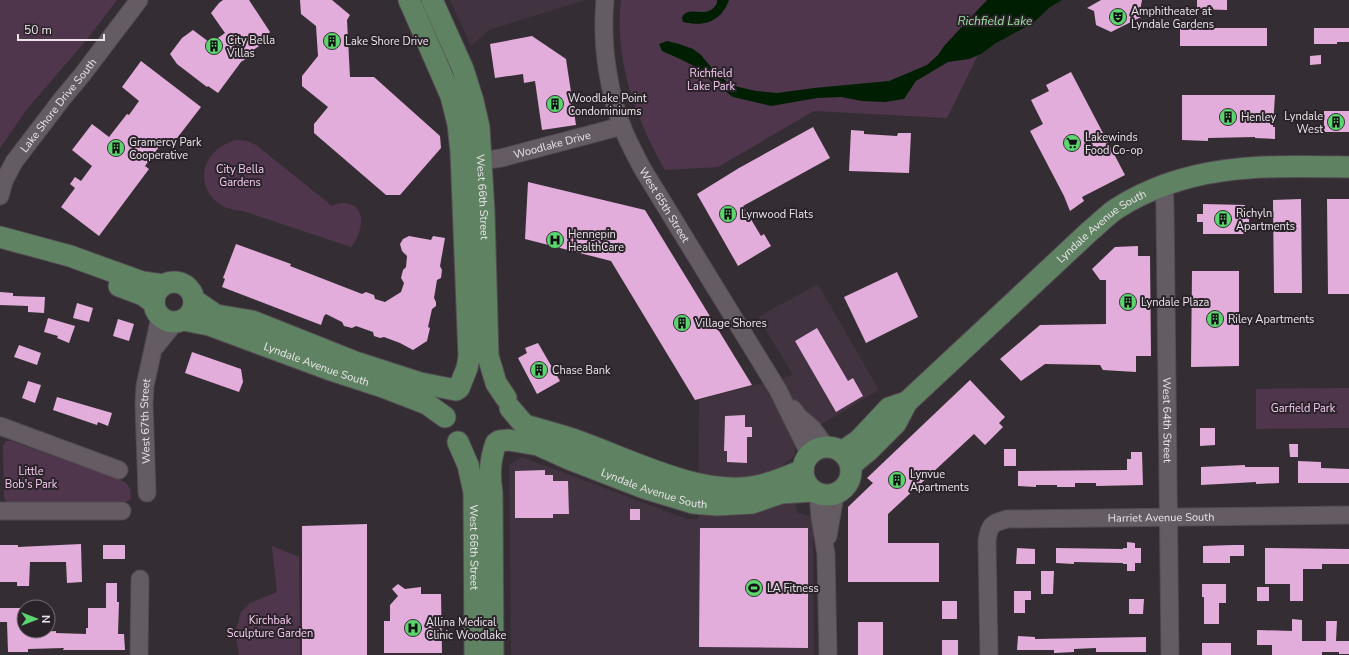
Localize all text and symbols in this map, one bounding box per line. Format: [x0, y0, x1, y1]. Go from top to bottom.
place label: Amphitheater at Lyndale Gardens [1131, 4, 1214, 32]
theatre icon: Amphitheater at Lyndale Gardens [1108, 7, 1128, 27]
water label: Richfield Lake [958, 13, 1033, 29]
scale bar [18, 16, 104, 42]
text: 50 m [24, 22, 52, 38]
building icon: Lake Shore Drive [322, 31, 342, 51]
place label: City Bella Villas [226, 33, 275, 61]
place label: Lake Shore Drive [345, 34, 429, 49]
building icon: City Bella Villas [204, 36, 224, 56]
street label: Lake Shore Drive South [17, 55, 100, 155]
park label: Richfield Lake Park [687, 66, 735, 94]
place label: Woodlake Point Condominiums [568, 91, 647, 119]
building icon: Woodlake Point Condominiums [545, 94, 565, 114]
building icon: Henley [1218, 107, 1238, 127]
place label: Lyndale West [1284, 109, 1323, 137]
place label: Henley [1241, 110, 1276, 125]
building icon: Lyndale West [1326, 112, 1346, 132]
street label: Woodlake Drive [512, 127, 592, 162]
place label: Lakewinds Food Co-op [1085, 130, 1143, 158]
supermarket icon: Lakewinds Food Co-op [1062, 133, 1082, 153]
place label: Gramercy Park Cooperative [129, 135, 202, 163]
building icon: Gramercy Park Cooperative [106, 138, 126, 158]
street label: West 66th Street [473, 154, 492, 240]
park label: City Bella Gardens [216, 162, 264, 190]
street label: West 65th Street [636, 165, 693, 245]
street label: Lyndale Avenue South [1053, 186, 1149, 266]
building icon: Lynwood Flats [718, 204, 738, 224]
place label: Richyln Apartments [1236, 206, 1295, 234]
place label: Lynwood Flats [741, 207, 813, 222]
building icon: Richyln Apartments [1213, 209, 1233, 229]
place label: Hennepin HealthCare [568, 227, 624, 255]
hospital icon: Hennepin HealthCare [545, 230, 565, 250]
building icon: Lyndale Plaza [1118, 292, 1138, 312]
place label: Lyndale Plaza [1141, 295, 1210, 310]
building icon: Riley Apartments [1205, 309, 1225, 329]
place label: Riley Apartments [1228, 312, 1314, 327]
building icon: Village Shores [672, 313, 692, 333]
place label: Village Shores [694, 316, 767, 331]
street label: Lyndale Avenue South [262, 338, 371, 390]
building icon: Chase Bank [529, 360, 549, 380]
place label: Chase Bank [552, 363, 611, 378]
street label: West 67th Street [136, 377, 154, 464]
street label: West 64th Street [1159, 377, 1175, 463]
park label: Garfield Park [1271, 401, 1336, 416]
park label: Little Bob's Park [5, 464, 58, 492]
street label: Lyndale Avenue South [599, 465, 708, 512]
place label: Lynvue Apartments [910, 467, 969, 495]
building icon: Lynvue Apartments [887, 470, 907, 490]
street label: West 66th Street [467, 504, 482, 590]
street label: Harriet Avenue South [1108, 509, 1214, 525]
sports icon: LA Fitness [744, 578, 764, 598]
place label: LA Fitness [767, 581, 819, 596]
north arrow [16, 599, 56, 639]
park label: Kirchbak Sculpture Garden [227, 613, 313, 641]
text: N [38, 615, 53, 623]
place label: Allina Medical Clinic Woodlake [426, 615, 506, 643]
hospital icon: Allina Medical Clinic Woodlake [403, 618, 423, 638]

